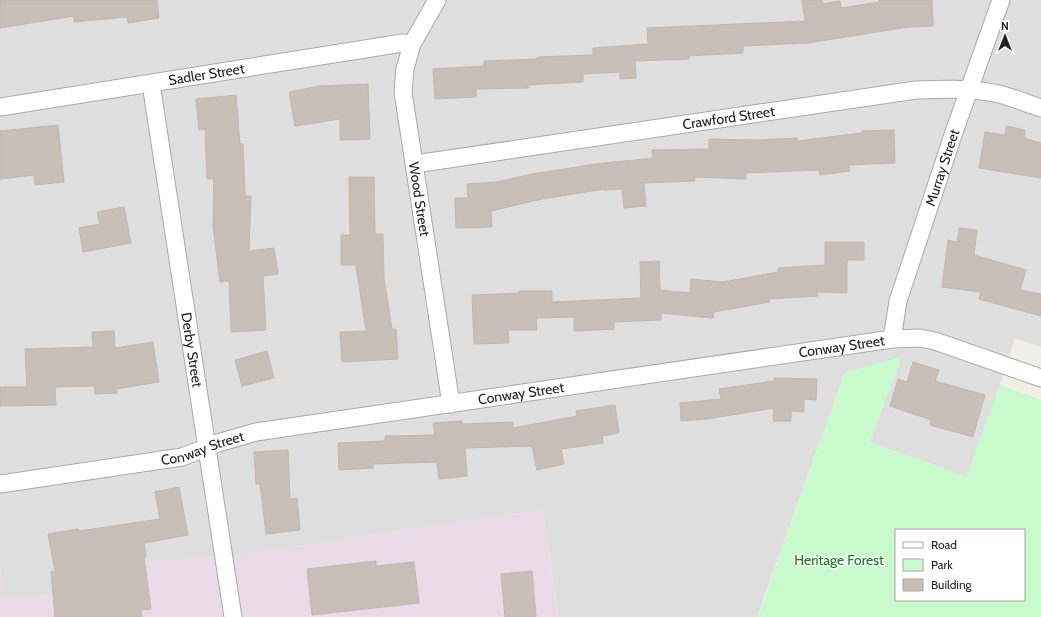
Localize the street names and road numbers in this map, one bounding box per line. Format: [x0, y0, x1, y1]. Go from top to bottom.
street label: Sadler Street [167, 59, 246, 89]
street label: Crawford Street [681, 102, 776, 133]
street label: Murray Street [921, 126, 963, 208]
street label: Wood Street [405, 161, 434, 238]
street label: Derby Street [177, 311, 207, 389]
street label: Conway Street [797, 331, 886, 362]
street label: Conway Street [477, 378, 565, 408]
street label: Conway Street [160, 427, 246, 469]

